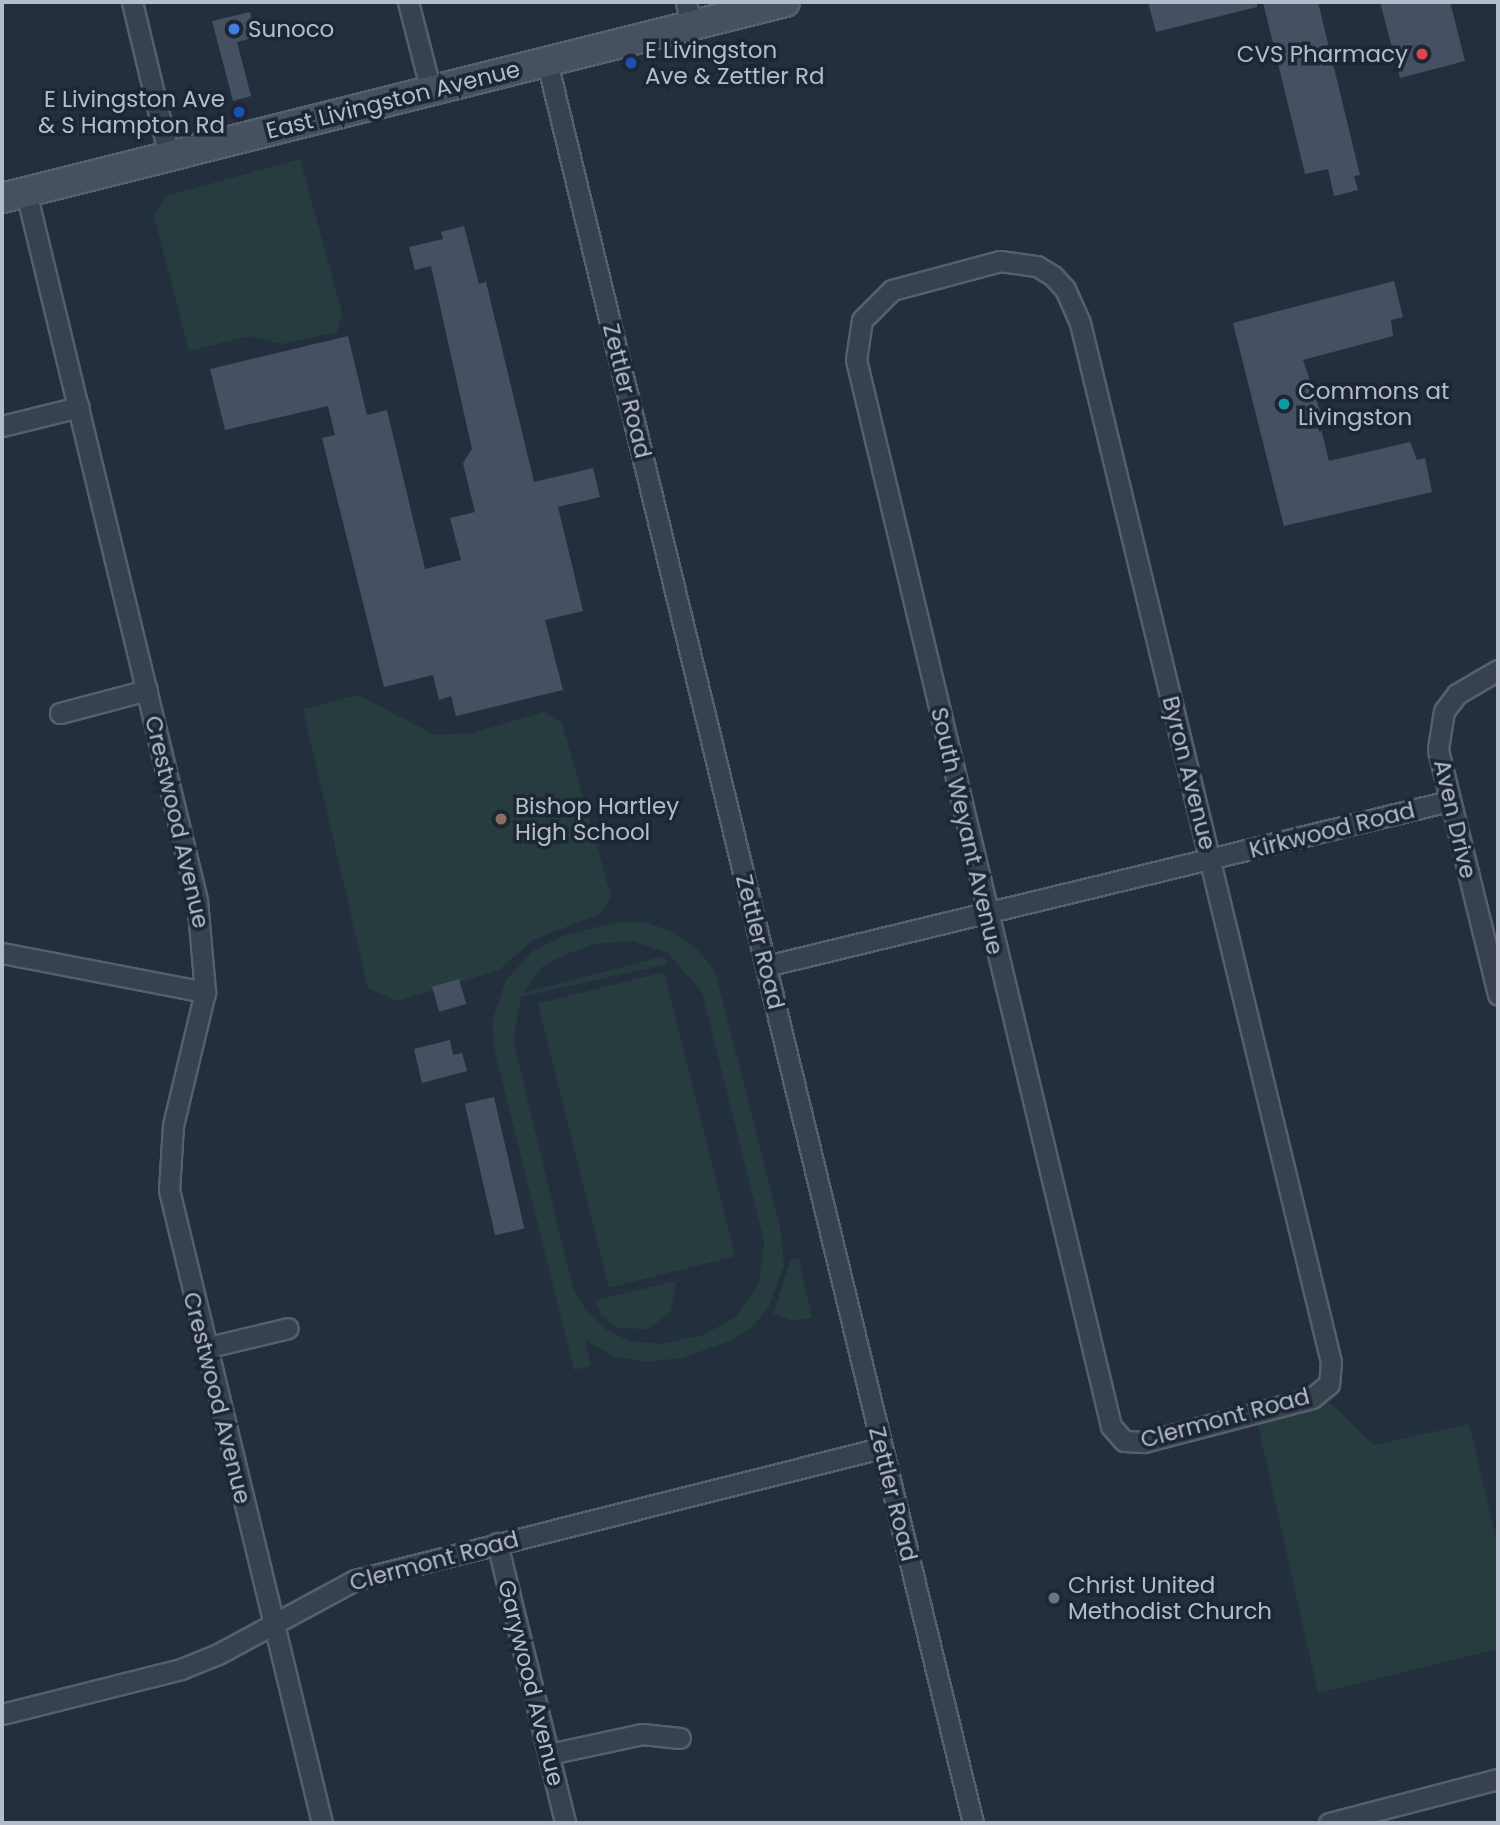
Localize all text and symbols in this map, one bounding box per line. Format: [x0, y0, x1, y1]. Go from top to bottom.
place label: Sunoco [248, 15, 334, 43]
marker: Sunoco [226, 21, 242, 37]
place label: E Livingston Ave & Zettler Rd [645, 36, 825, 90]
place label: CVS Pharmacy [1237, 40, 1408, 68]
marker: CVS Pharmacy [1414, 46, 1430, 62]
street label: East Livingston Avenue [263, 55, 523, 145]
marker: E Livingston Ave & Zettler Rd [623, 55, 639, 71]
place label: E Livingston Ave & S Hampton Rd [38, 85, 225, 139]
marker: E Livingston Ave & S Hampton Rd [231, 104, 247, 120]
street label: Zettler Road [597, 321, 657, 461]
place label: Commons at Livingston [1298, 377, 1449, 431]
marker: Commons at Livingston [1276, 396, 1292, 412]
street label: Byron Avenue [1157, 693, 1221, 853]
street label: South Weyant Avenue [925, 705, 1009, 957]
street label: Crestwood Avenue [139, 713, 215, 931]
street label: Aven Drive [1428, 757, 1482, 881]
place label: Bishop Hartley High School [515, 792, 679, 846]
street label: Kirkwood Road [1246, 796, 1418, 864]
marker: Bishop Hartley High School [493, 811, 509, 827]
street label: Zettler Road [730, 872, 790, 1012]
street label: Crestwood Avenue [177, 1289, 257, 1507]
street label: Clermont Road [1138, 1382, 1312, 1454]
street label: Zettler Road [863, 1424, 923, 1564]
street label: Clermont Road [347, 1525, 521, 1597]
place label: Christ United Methodist Church [1068, 1571, 1272, 1625]
street label: Garywood Avenue [492, 1577, 570, 1789]
marker: Christ United Methodist Church [1046, 1590, 1062, 1606]

